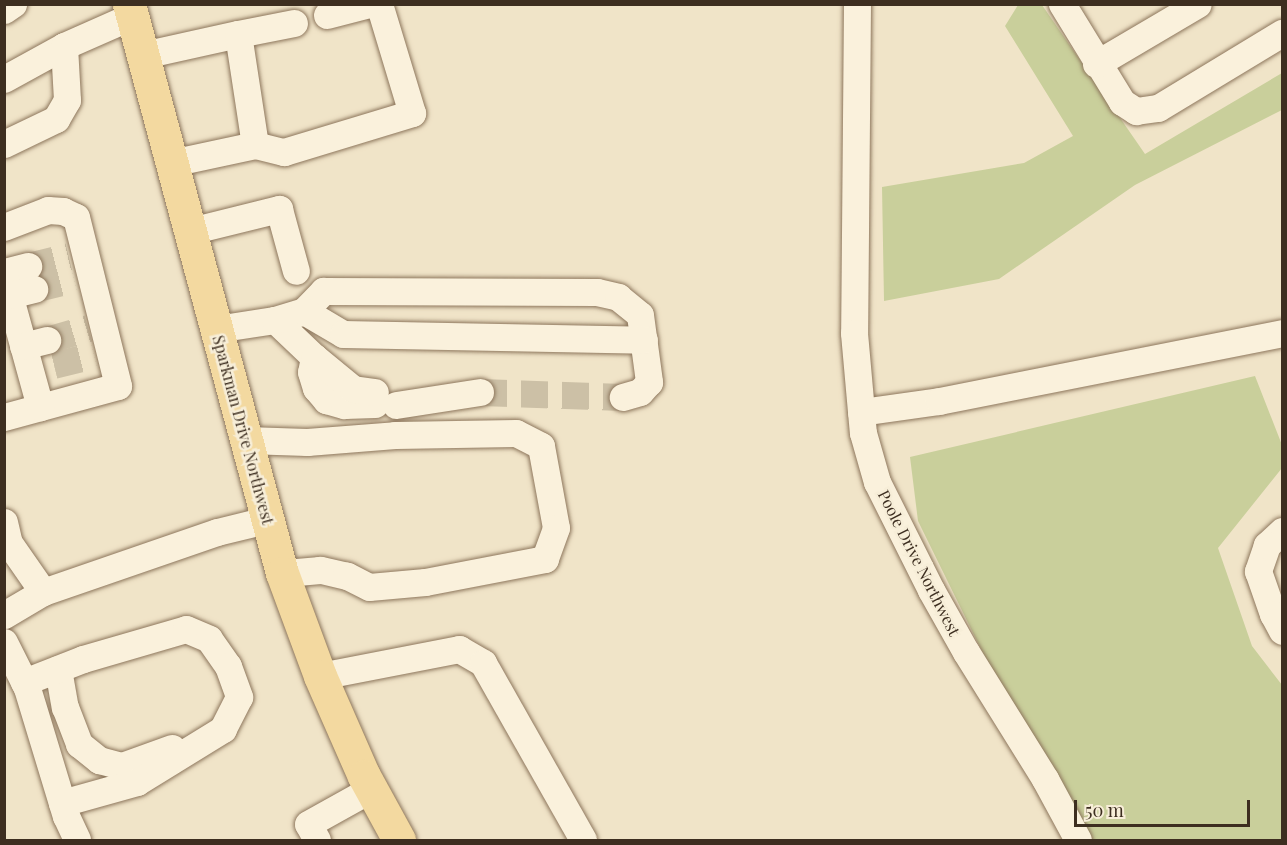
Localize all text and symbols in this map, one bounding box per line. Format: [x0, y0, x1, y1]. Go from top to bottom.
street label: Sparkman Drive Northwest [208, 333, 278, 527]
street label: Poole Drive Northwest [874, 487, 964, 639]
scale bar [1077, 788, 1252, 826]
text: 50 m [1085, 798, 1124, 822]

